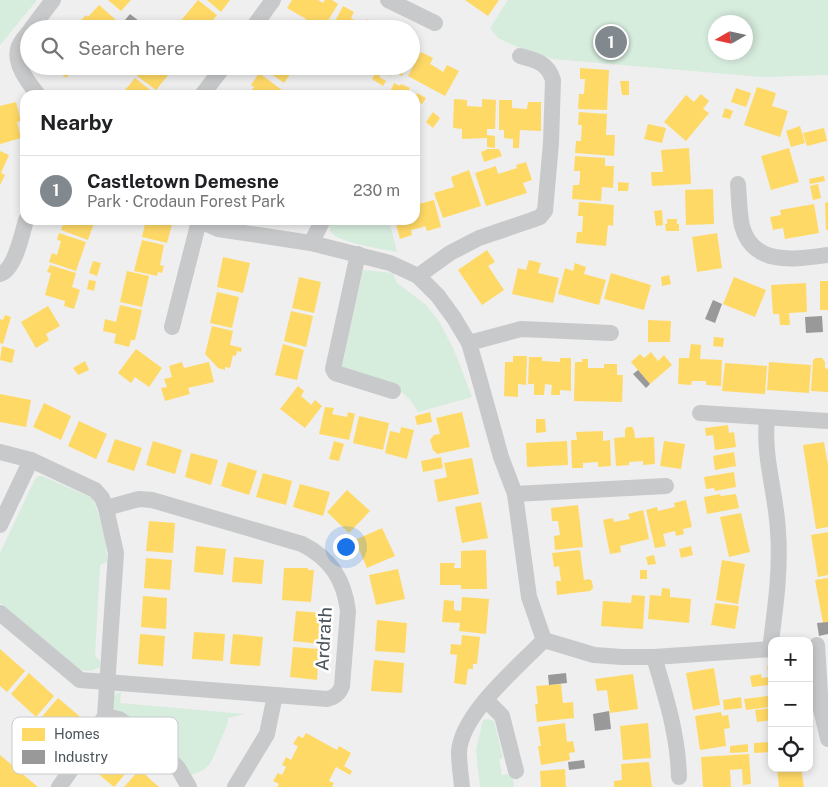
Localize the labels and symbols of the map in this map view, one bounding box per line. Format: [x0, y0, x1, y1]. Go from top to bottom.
north arrow [708, 15, 753, 60]
pin: 1 [595, 23, 627, 61]
your location [333, 534, 359, 560]
street label: Ardrath [311, 606, 336, 672]
legend [12, 717, 178, 774]
text: Homes [54, 726, 100, 742]
text: Industry [54, 749, 109, 765]

